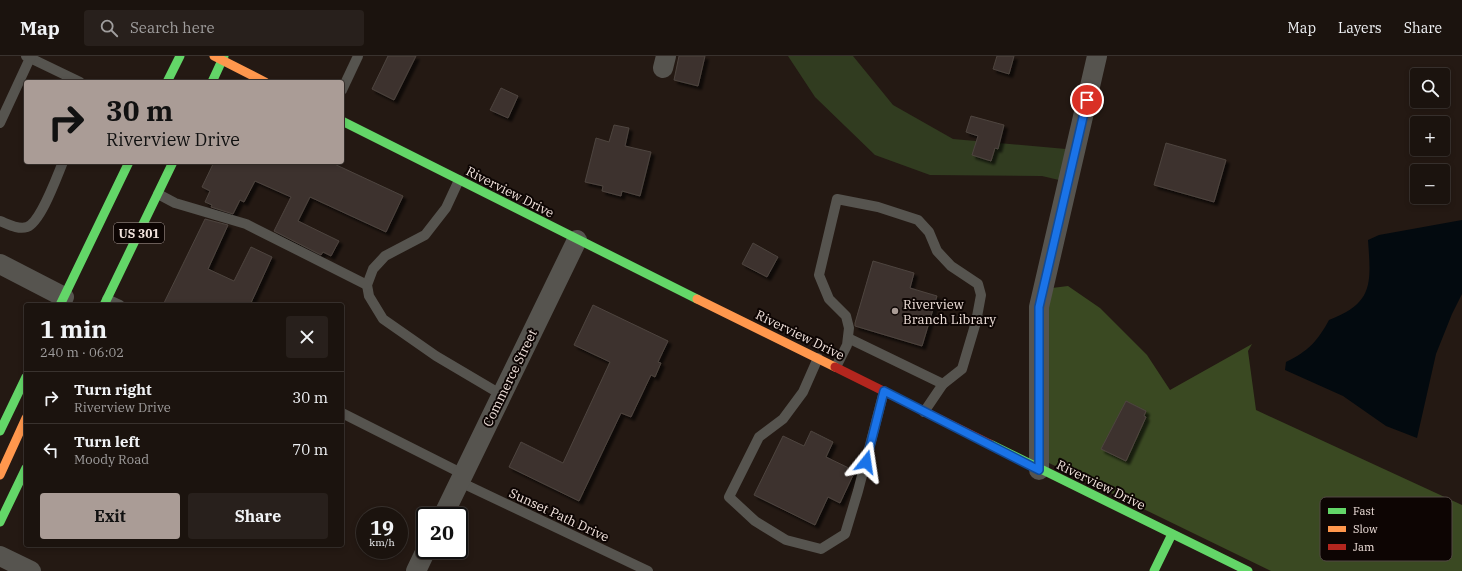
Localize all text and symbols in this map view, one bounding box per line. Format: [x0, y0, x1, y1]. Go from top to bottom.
search box [84, 10, 364, 46]
text: Map [20, 16, 60, 40]
icon: search [98, 17, 120, 39]
text: Search here [130, 18, 214, 37]
text: Map [1288, 19, 1316, 37]
text: Layers [1338, 19, 1382, 37]
text: Share [1404, 19, 1442, 37]
map controls [1410, 68, 1450, 204]
button: search [1410, 68, 1450, 108]
pin [1070, 83, 1104, 117]
icon: arrive [1076, 89, 1098, 111]
text: 30 m [106, 92, 173, 129]
icon: right [40, 96, 92, 148]
button: + [1410, 116, 1450, 156]
text: Riverview Drive [106, 128, 240, 151]
street label: Riverview Drive [463, 162, 557, 222]
button: − [1410, 164, 1450, 204]
road number: US 301 [114, 223, 164, 243]
place label: Riverview Branch Library [903, 296, 996, 328]
street label: Riverview Drive [753, 306, 847, 364]
marker: Riverview Branch Library [890, 306, 900, 316]
text: 1 min [40, 313, 107, 345]
button: close [286, 316, 328, 358]
street label: Commerce Street [479, 326, 541, 429]
text: 240 m · 06:02 [40, 344, 124, 361]
text: Turn right [74, 380, 152, 399]
icon: right [40, 387, 62, 409]
text: 30 m [292, 388, 328, 407]
text: Riverview Drive [74, 399, 171, 416]
text: Turn left [74, 432, 140, 451]
icon: left [40, 439, 62, 461]
text: 70 m [292, 440, 328, 459]
position arrow [845, 441, 887, 483]
text: Moody Road [74, 451, 149, 468]
street label: Riverview Drive [1054, 456, 1148, 514]
street label: Sunset Path Drive [506, 484, 612, 546]
button: Exit [40, 493, 180, 539]
button: Share [188, 493, 328, 539]
legend [1320, 497, 1452, 561]
text: Fast [1353, 504, 1375, 518]
speed limit sign: 20 [416, 507, 468, 559]
text: 19 [370, 514, 394, 541]
text: Slow [1353, 522, 1378, 536]
text: km/h [369, 536, 395, 549]
text: Jam [1353, 540, 1375, 554]

